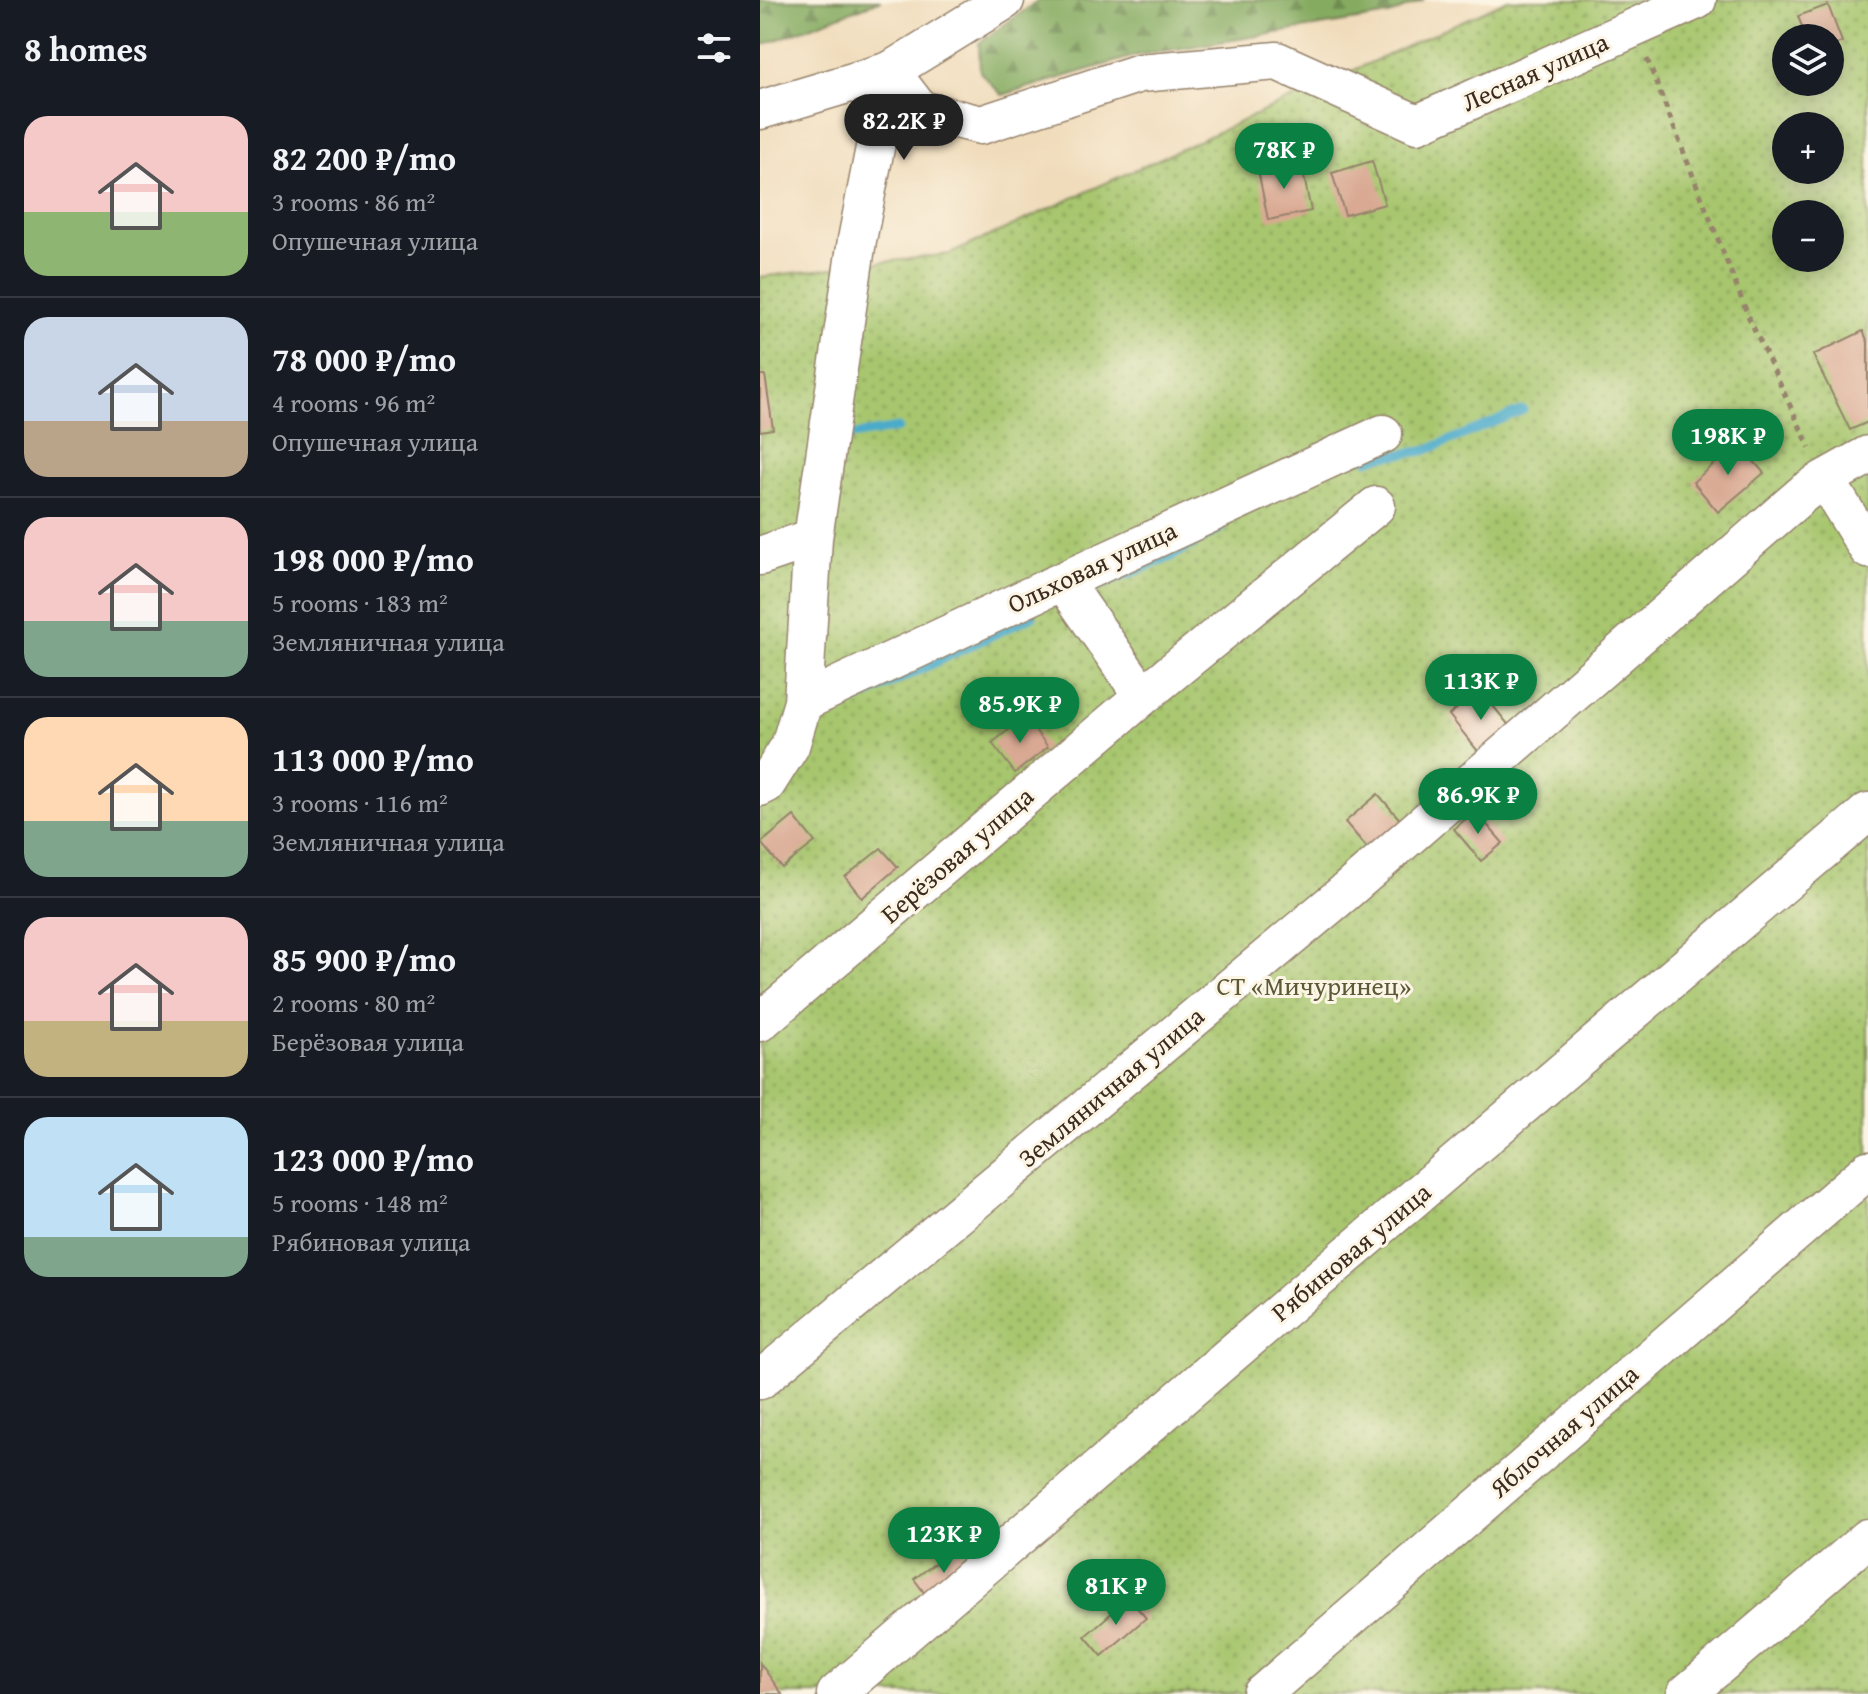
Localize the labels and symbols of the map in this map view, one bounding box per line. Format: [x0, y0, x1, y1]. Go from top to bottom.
street label: Лесная улица [1455, 22, 1615, 121]
pin: 82.2K ₽ [830, 94, 978, 162]
pin: 78K ₽ [1228, 123, 1340, 191]
pin: 198K ₽ [1663, 409, 1793, 477]
street label: Ольховая улица [1001, 510, 1184, 623]
pin: 113K ₽ [1416, 654, 1546, 722]
pin: 85.9K ₽ [946, 677, 1094, 745]
pin: 86.9K ₽ [1404, 768, 1552, 836]
street label: Берёзовая улица [871, 777, 1042, 932]
park label: СТ «Мичуринец» [1217, 966, 1411, 1005]
street label: Земляничная улица [1009, 996, 1213, 1176]
street label: Рябиновая улица [1262, 1173, 1440, 1330]
street label: Яблочная улица [1480, 1354, 1647, 1507]
pin: 123K ₽ [879, 1507, 1009, 1575]
pin: 81K ₽ [1060, 1559, 1172, 1627]

